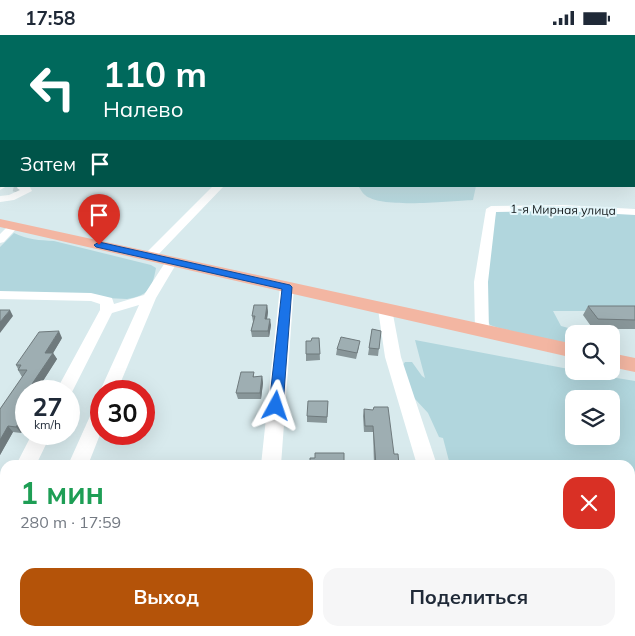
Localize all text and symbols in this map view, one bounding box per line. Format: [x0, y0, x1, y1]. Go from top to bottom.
text: 17:58 [25, 6, 75, 30]
text: 110 m [103, 52, 207, 96]
icon: left [20, 55, 85, 120]
text: Налево [103, 95, 183, 123]
icon: arrive [86, 150, 114, 178]
text: Затем [20, 152, 76, 176]
pin [78, 194, 120, 245]
icon: arrive [85, 201, 113, 229]
street label: 1-я Мирная улица [510, 201, 616, 218]
map controls [565, 325, 620, 445]
button: search [565, 325, 620, 380]
position arrow [249, 379, 301, 431]
speed limit sign: 30 [90, 380, 155, 445]
button: layers [565, 390, 620, 445]
text: 27 [32, 391, 63, 422]
text: km/h [34, 417, 61, 432]
text: 1 мин [20, 474, 104, 512]
button: close [563, 477, 615, 529]
text: 280 m · 17:59 [20, 512, 121, 532]
button: Выход [20, 568, 313, 626]
button: Поделиться [323, 568, 615, 626]

